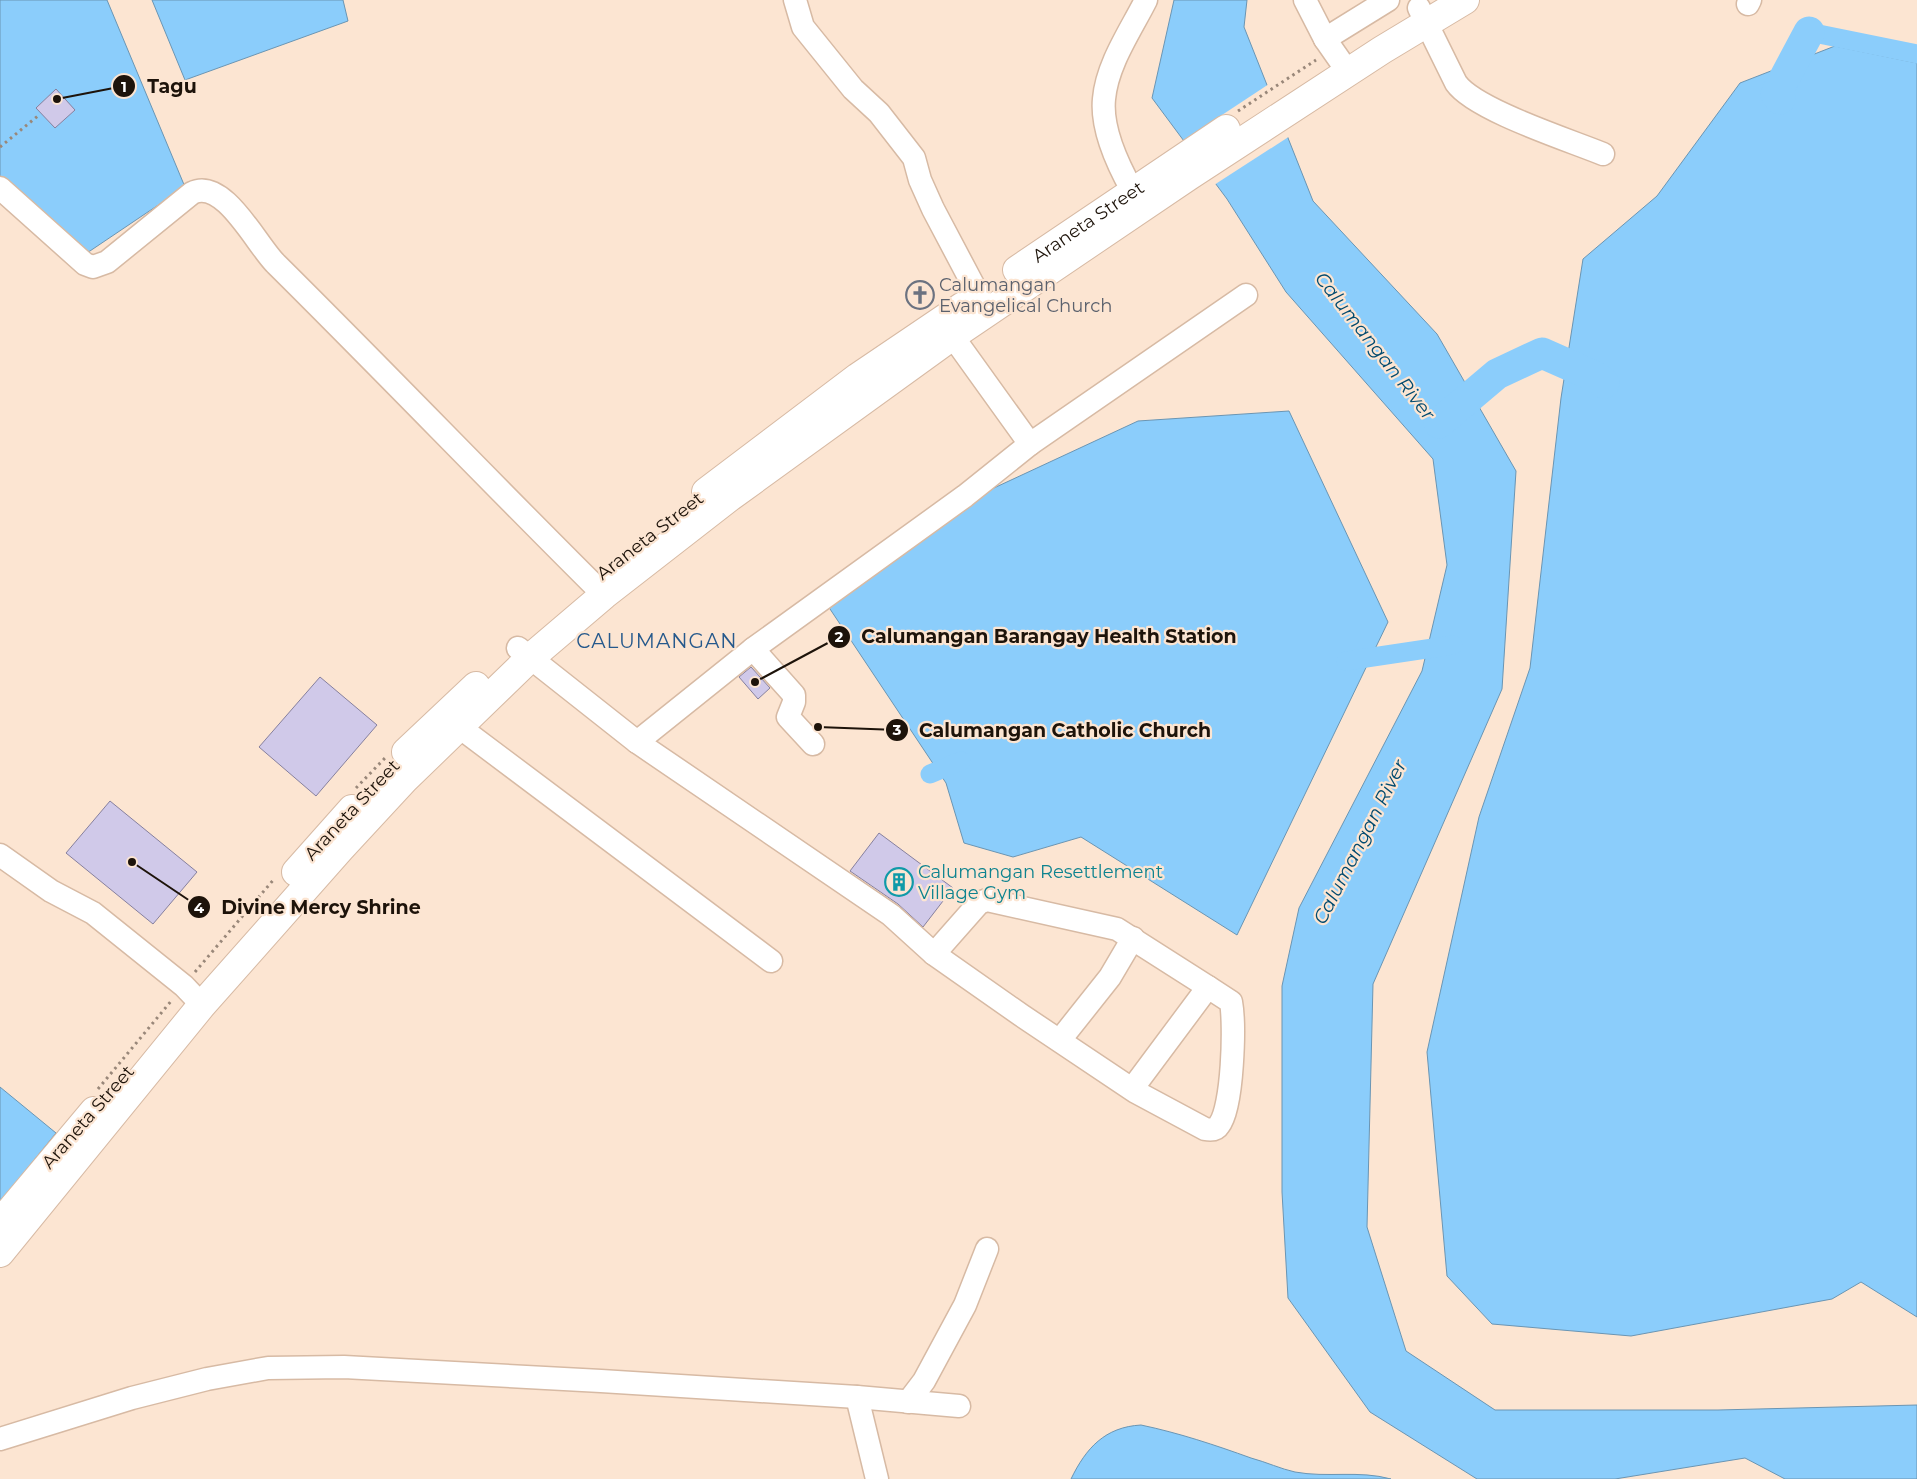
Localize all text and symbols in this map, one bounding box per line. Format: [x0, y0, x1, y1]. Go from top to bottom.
callout: Tagu [112, 69, 206, 103]
text: Tagu [147, 75, 197, 98]
text: 1 [121, 77, 127, 96]
street label: Araneta Street [1028, 176, 1148, 267]
water label: Calumangan River [1310, 267, 1440, 425]
place label: Calumangan Evangelical Church [939, 274, 1112, 317]
church icon: Calumangan Evangelical Church [905, 280, 935, 310]
street label: Araneta Street [592, 487, 708, 585]
callout: Calumangan Barangay Health Station [826, 620, 1246, 654]
text: Calumangan Barangay Health Station [861, 625, 1237, 648]
text: 2 [835, 627, 844, 646]
district label: CALUMANGAN [576, 629, 738, 653]
callout: Calumangan Catholic Church [884, 713, 1222, 747]
text: Calumangan Catholic Church [919, 719, 1211, 742]
text: 3 [892, 720, 902, 739]
street label: Araneta Street [300, 755, 404, 865]
water label: Calumangan River [1309, 756, 1412, 928]
place label: Calumangan Resettlement Village Gym [918, 861, 1163, 904]
building icon: Calumangan Resettlement Village Gym [884, 867, 914, 897]
callout: Divine Mercy Shrine [186, 890, 431, 924]
text: Divine Mercy Shrine [221, 896, 421, 919]
text: 4 [194, 898, 205, 917]
street label: Araneta Street [37, 1061, 139, 1173]

